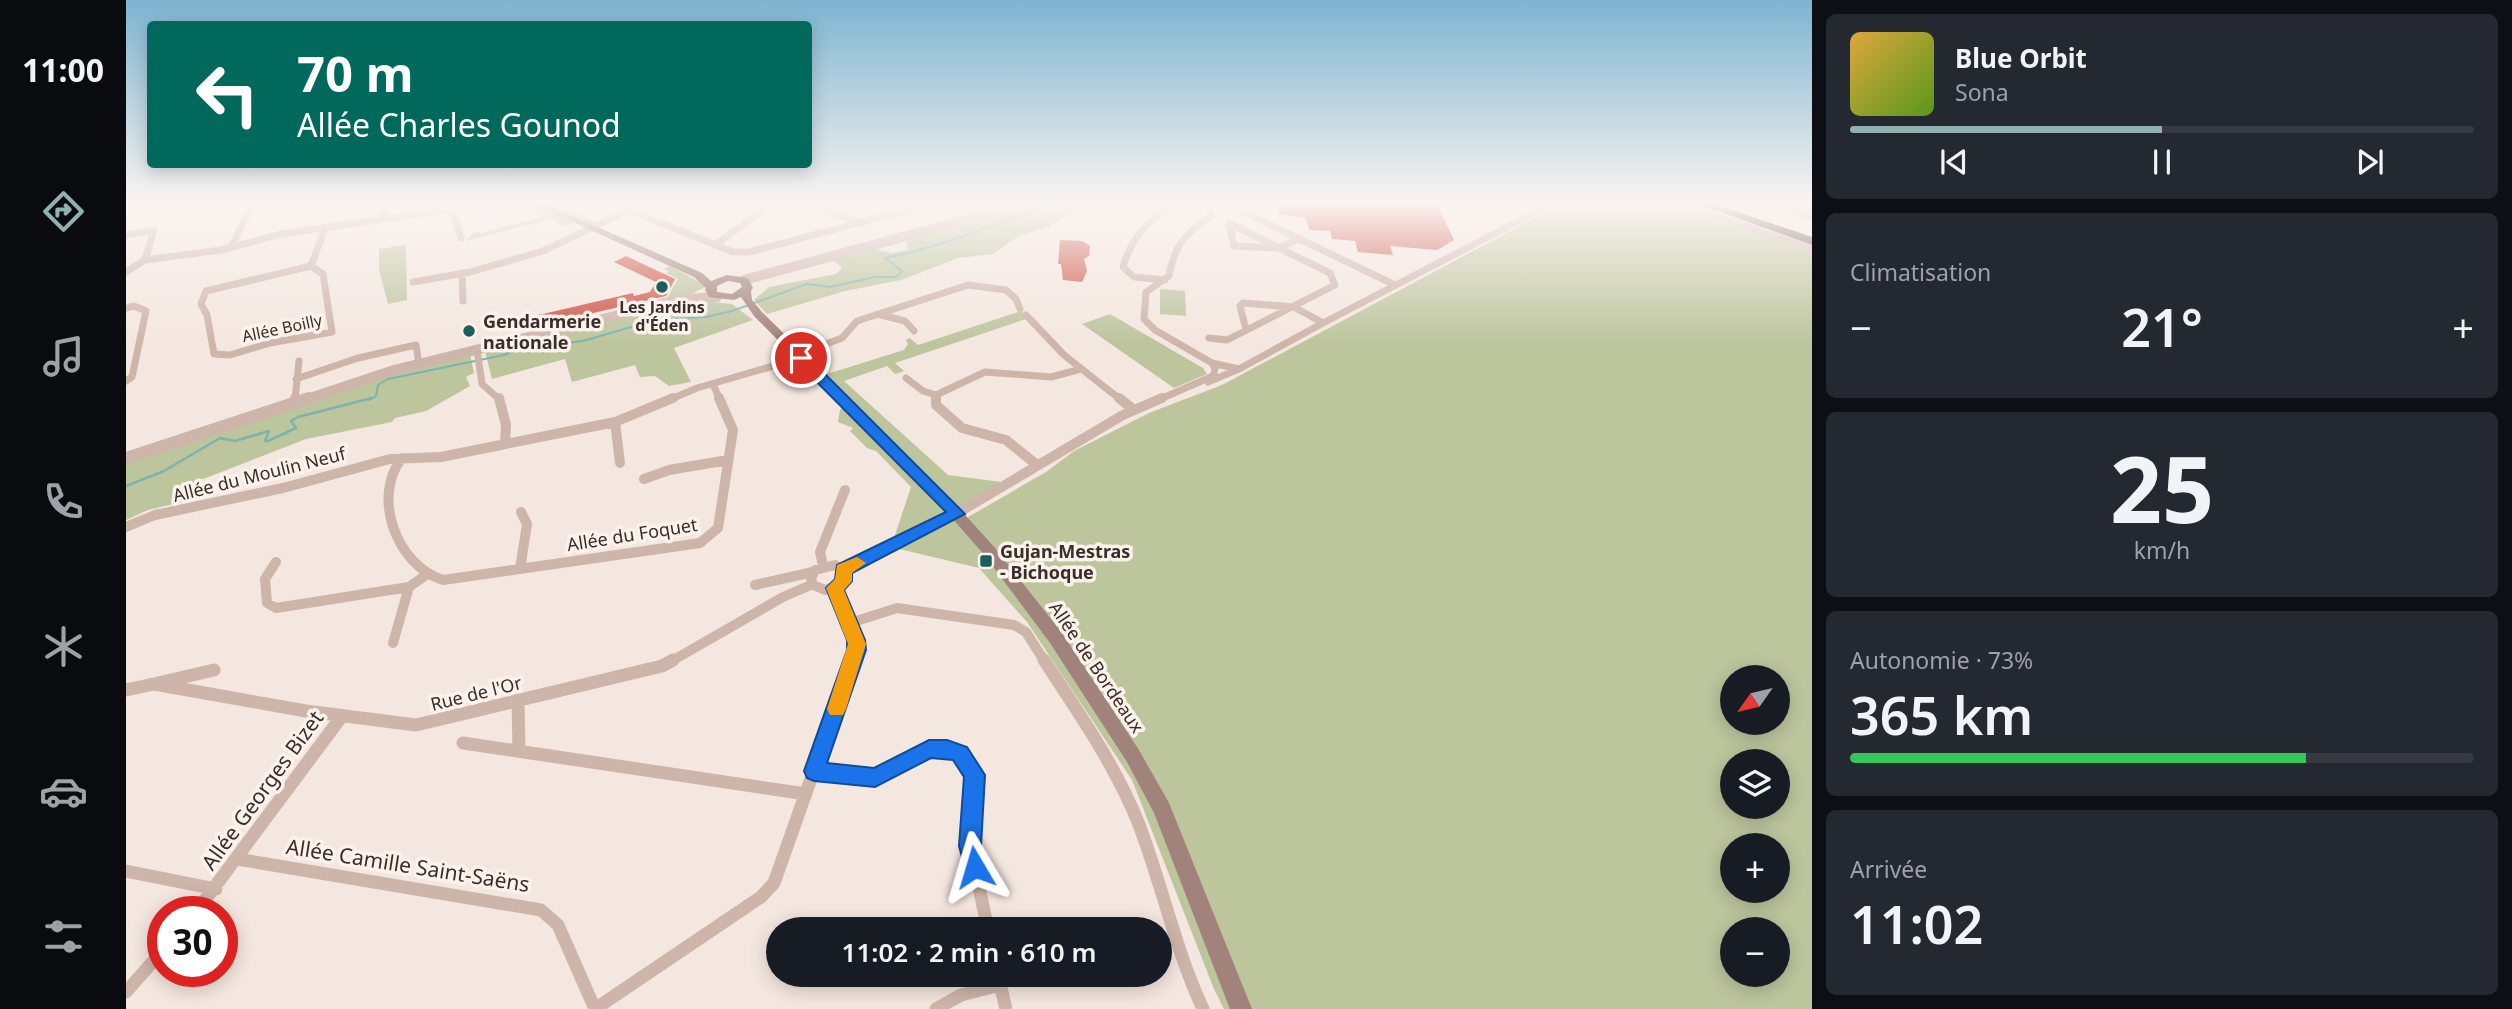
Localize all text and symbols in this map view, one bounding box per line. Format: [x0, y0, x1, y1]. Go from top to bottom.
text: 70 m [297, 40, 414, 106]
text: Blue Orbit [1955, 40, 2087, 76]
text: 11:00 [22, 48, 104, 91]
icon: left [182, 49, 273, 140]
text: Sona [1955, 76, 2009, 108]
text: Allée Charles Gounod [297, 103, 621, 146]
icon: previous [1935, 143, 1973, 181]
icon: pause [2143, 143, 2181, 181]
icon: next [2351, 143, 2389, 181]
icon: directions [39, 187, 88, 236]
text: Climatisation [1850, 256, 1991, 288]
marker: Les Jardins d'Éden [654, 279, 670, 295]
text: 21° [2121, 291, 2203, 362]
place label: Les Jardins d'Éden [619, 296, 705, 336]
text: − [1850, 301, 1872, 353]
text: + [2452, 301, 2474, 353]
street label: Allée Boilly [240, 309, 325, 347]
place label: Gendarmerie nationale [483, 309, 601, 354]
marker: Gendarmerie nationale [461, 323, 477, 339]
pin [771, 328, 831, 388]
icon: music [39, 332, 88, 381]
icon: arrive [782, 339, 820, 377]
text: 25 [2110, 426, 2214, 550]
street label: Allée du Moulin Neuf [170, 441, 349, 507]
icon: phone [39, 477, 88, 526]
street label: Allée du Foquet [565, 512, 699, 556]
text: km/h [2134, 534, 2190, 566]
place label: Gujan-Mestras - Bichoque [1000, 539, 1130, 584]
marker: Gujan-Mestras - Bichoque [978, 553, 994, 569]
street label: Allée de Bordeaux [1044, 597, 1150, 738]
icon: climate [39, 622, 88, 671]
text: Autonomie · 73% [1850, 644, 2033, 676]
north arrow [1720, 665, 1790, 735]
map controls [1720, 665, 1790, 987]
street label: Rue de l'Or [428, 670, 525, 716]
text: 365 km [1850, 679, 2033, 750]
street label: Allée Georges Bizet [195, 704, 330, 875]
button: layers [1720, 749, 1790, 819]
icon: car [39, 767, 88, 816]
position arrow [938, 830, 1012, 904]
street label: Allée Camille Saint-Saëns [284, 832, 532, 898]
button: + [1720, 833, 1790, 903]
text: Arrivée [1850, 853, 1927, 885]
text: 11:02 [1850, 888, 1983, 959]
speed limit sign: 30 [147, 896, 238, 987]
icon: filters [39, 912, 88, 961]
button: − [1720, 917, 1790, 987]
text: 11:02 · 2 min · 610 m [842, 934, 1096, 970]

